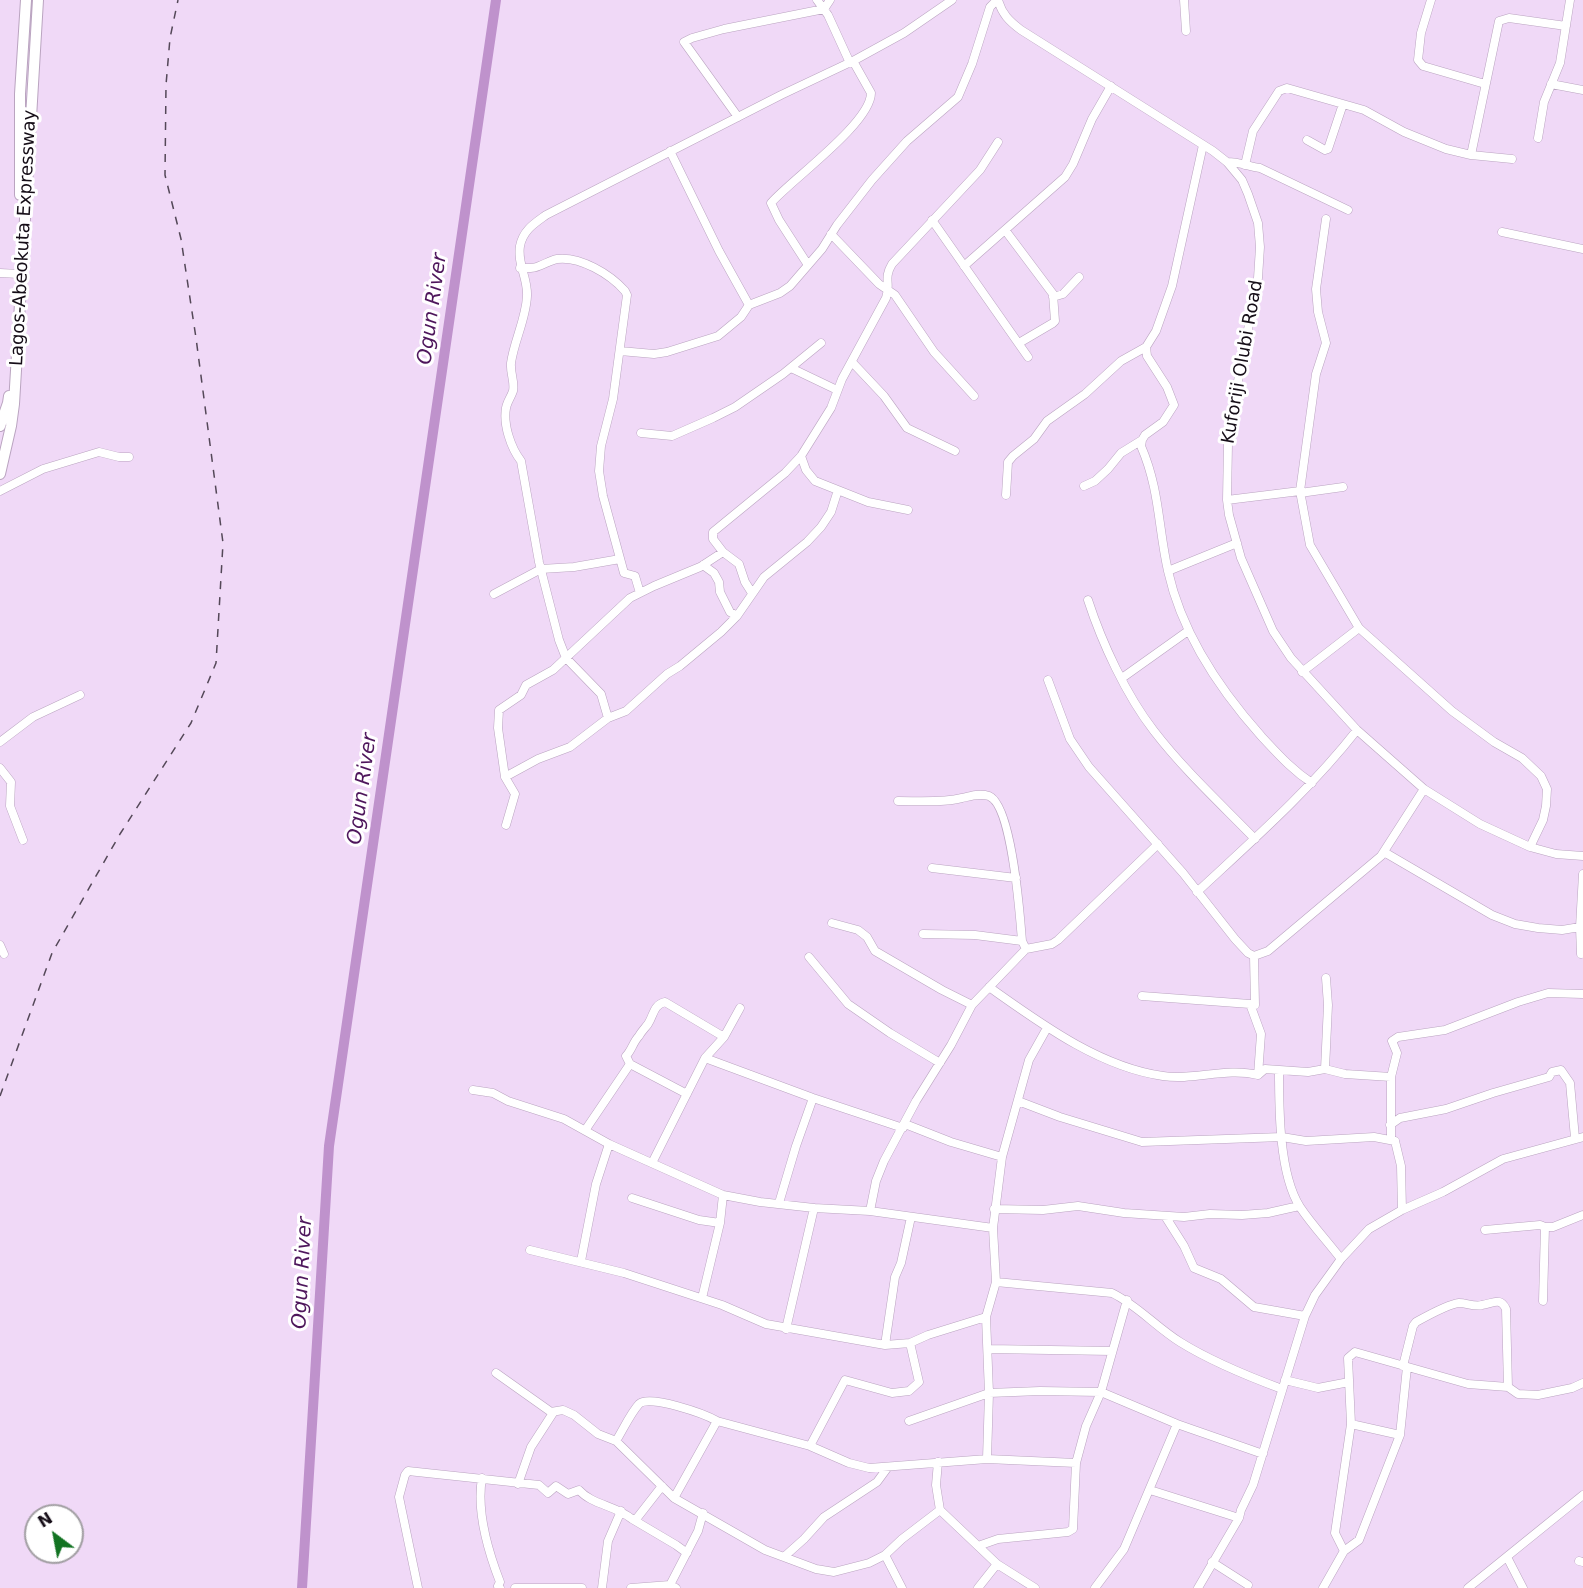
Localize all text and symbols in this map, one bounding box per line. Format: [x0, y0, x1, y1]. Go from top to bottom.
street label: Lagos-Abeokuta Expressway [7, 109, 41, 367]
water label: Ogun River [413, 252, 453, 366]
street label: Kuforiji Olubi Road [1218, 279, 1268, 445]
water label: Ogun River [343, 732, 383, 846]
water label: Ogun River [288, 1216, 318, 1330]
north arrow [24, 1504, 84, 1564]
text: N [35, 1508, 56, 1532]

